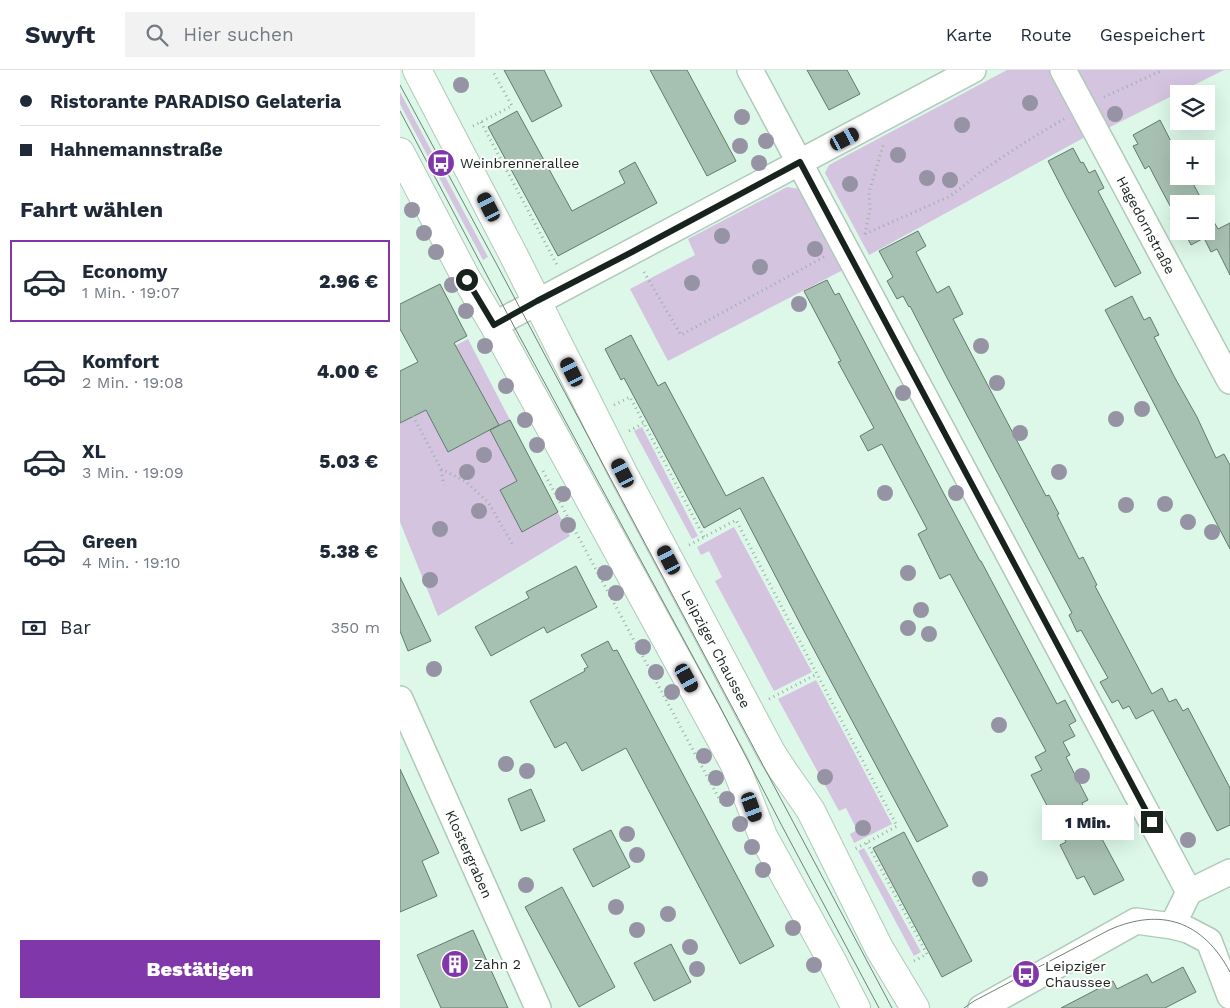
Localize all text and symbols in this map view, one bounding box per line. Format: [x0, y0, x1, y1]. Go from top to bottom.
search box [125, 12, 475, 57]
text: Swyft [25, 21, 95, 49]
icon: search [143, 21, 171, 49]
text: Hier suchen [183, 23, 294, 46]
text: Karte [946, 24, 992, 45]
text: Route [1020, 24, 1072, 45]
text: Gespeichert [1100, 24, 1205, 45]
map controls [1170, 85, 1215, 240]
button: layers [1170, 85, 1215, 130]
text: Ristorante PARADISO Gelateria [50, 90, 341, 113]
car [828, 125, 861, 153]
text: Hahnemannstraße [50, 138, 223, 161]
button: + [1170, 140, 1215, 185]
bus stop icon: Weinbrennerallee [426, 148, 456, 178]
place label: Weinbrennerallee [460, 155, 579, 171]
street label: Hagedornstraße [1113, 173, 1179, 277]
car [475, 190, 502, 224]
button: − [1170, 195, 1215, 240]
text: Fahrt wählen [20, 197, 163, 222]
icon: car [22, 259, 67, 304]
text: Economy [82, 260, 167, 283]
route start [456, 269, 478, 291]
text: 2.96 € [319, 270, 378, 293]
text: 1 Min. · 19:07 [82, 283, 179, 302]
icon: car [22, 349, 67, 394]
text: Komfort [82, 350, 159, 373]
car [558, 355, 585, 389]
text: 4.00 € [317, 360, 378, 383]
text: 2 Min. · 19:08 [82, 373, 184, 392]
icon: car [22, 439, 67, 484]
text: XL [82, 440, 106, 463]
text: 5.03 € [319, 450, 378, 473]
car [609, 456, 636, 490]
text: 3 Min. · 19:09 [82, 463, 184, 482]
icon: car [22, 529, 67, 574]
text: Green [82, 530, 138, 553]
text: 5.38 € [319, 540, 378, 563]
car [655, 543, 682, 577]
text: 4 Min. · 19:10 [82, 553, 181, 572]
street label: Leipziger Chaussee [678, 587, 754, 711]
icon: cash [20, 614, 48, 642]
text: Bar [60, 616, 91, 639]
text: 350 m [331, 618, 380, 637]
car [673, 661, 700, 695]
car [739, 790, 764, 824]
callout: 1 Min. [1042, 804, 1134, 840]
street label: Klostergraben [442, 807, 496, 901]
route end [1141, 811, 1163, 833]
text: 1 Min. [1065, 813, 1111, 832]
button: Bestätigen [20, 940, 380, 998]
building icon: Zahn 2 [440, 949, 470, 979]
place label: Zahn 2 [474, 956, 521, 972]
place label: Leipziger Chaussee [1045, 958, 1111, 990]
bus stop icon: Leipziger Chaussee [1011, 959, 1041, 989]

